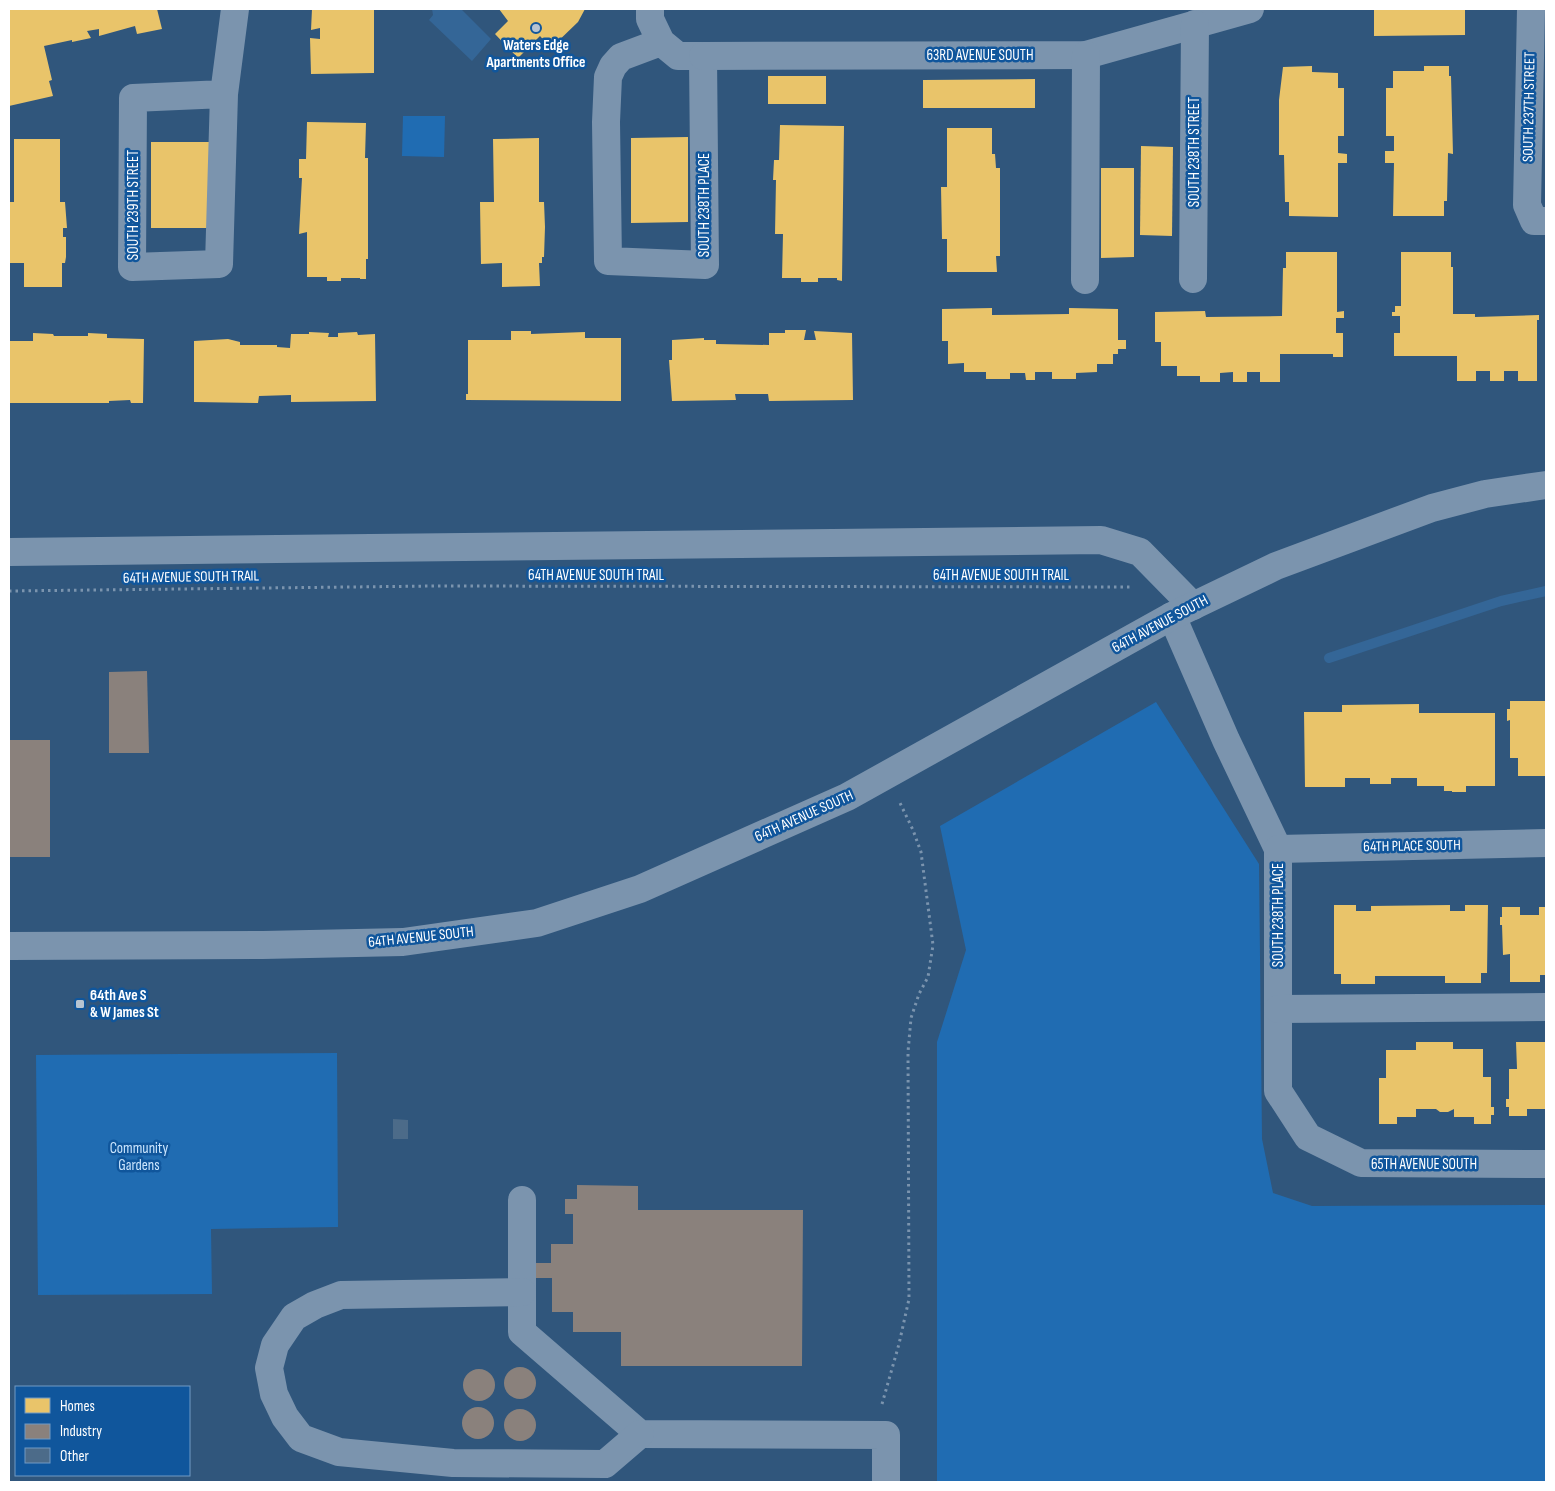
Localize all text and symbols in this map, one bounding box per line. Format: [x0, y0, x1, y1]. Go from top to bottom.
marker: Waters Edge Apartments Office [530, 22, 542, 34]
place label: Waters Edge Apartments Office [485, 36, 586, 72]
street label: 63RD AVENUE SOUTH [926, 46, 1034, 65]
street label: SOUTH 237TH STREET [1519, 52, 1539, 162]
street label: SOUTH 238TH STREET [1185, 97, 1204, 207]
street label: SOUTH 239TH STREET [124, 150, 143, 260]
street label: SOUTH 238TH PLACE [695, 153, 714, 257]
street label: 64TH AVENUE SOUTH TRAIL [123, 566, 260, 588]
street label: 64TH AVENUE SOUTH TRAIL [528, 566, 665, 585]
street label: 64TH AVENUE SOUTH TRAIL [933, 566, 1070, 585]
street label: 64TH AVENUE SOUTH [1109, 591, 1211, 657]
street label: 64TH AVENUE SOUTH [752, 786, 856, 846]
street label: 64TH PLACE SOUTH [1363, 836, 1461, 856]
street label: SOUTH 238TH PLACE [1269, 863, 1288, 967]
street label: 64TH AVENUE SOUTH [367, 922, 475, 952]
place label: 64th Ave S & W James St [90, 986, 159, 1022]
marker: 64th Ave S & W James St [74, 998, 86, 1010]
park label: Community Gardens [110, 1139, 168, 1175]
street label: 65TH AVENUE SOUTH [1371, 1155, 1477, 1174]
legend [15, 1386, 190, 1476]
text: Homes [60, 1397, 95, 1416]
text: Industry [60, 1422, 102, 1441]
text: Other [60, 1447, 89, 1466]

